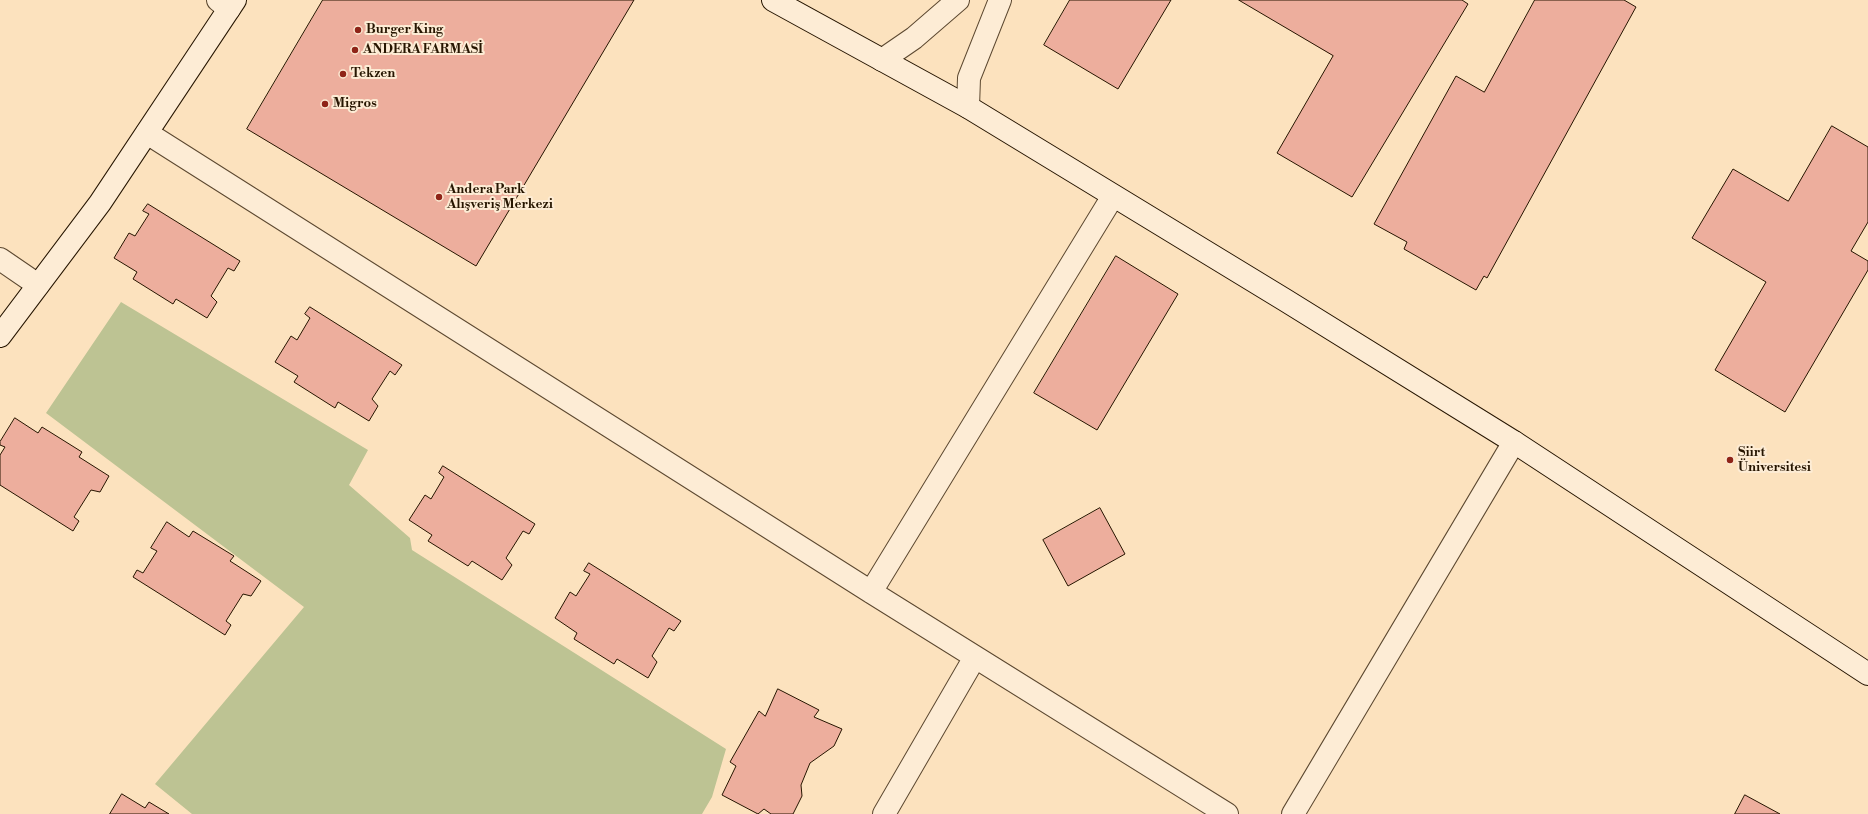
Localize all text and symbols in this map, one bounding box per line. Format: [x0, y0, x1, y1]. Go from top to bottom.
place label: Burger King [366, 22, 443, 38]
marker: Burger King [353, 25, 363, 35]
place label: ANDERA FARMASİ [363, 42, 483, 58]
marker: ANDERA FARMASİ [350, 45, 360, 55]
place label: Tekzen [351, 66, 395, 82]
marker: Tekzen [338, 69, 348, 79]
place label: Migros [333, 96, 377, 112]
marker: Migros [320, 99, 330, 109]
place label: Andera Park Alışveriş Merkezi [447, 182, 553, 213]
marker: Andera Park Alışveriş Merkezi [434, 192, 444, 202]
place label: Siirt Üniversitesi [1738, 445, 1811, 476]
marker: Siirt Üniversitesi [1725, 455, 1735, 465]

